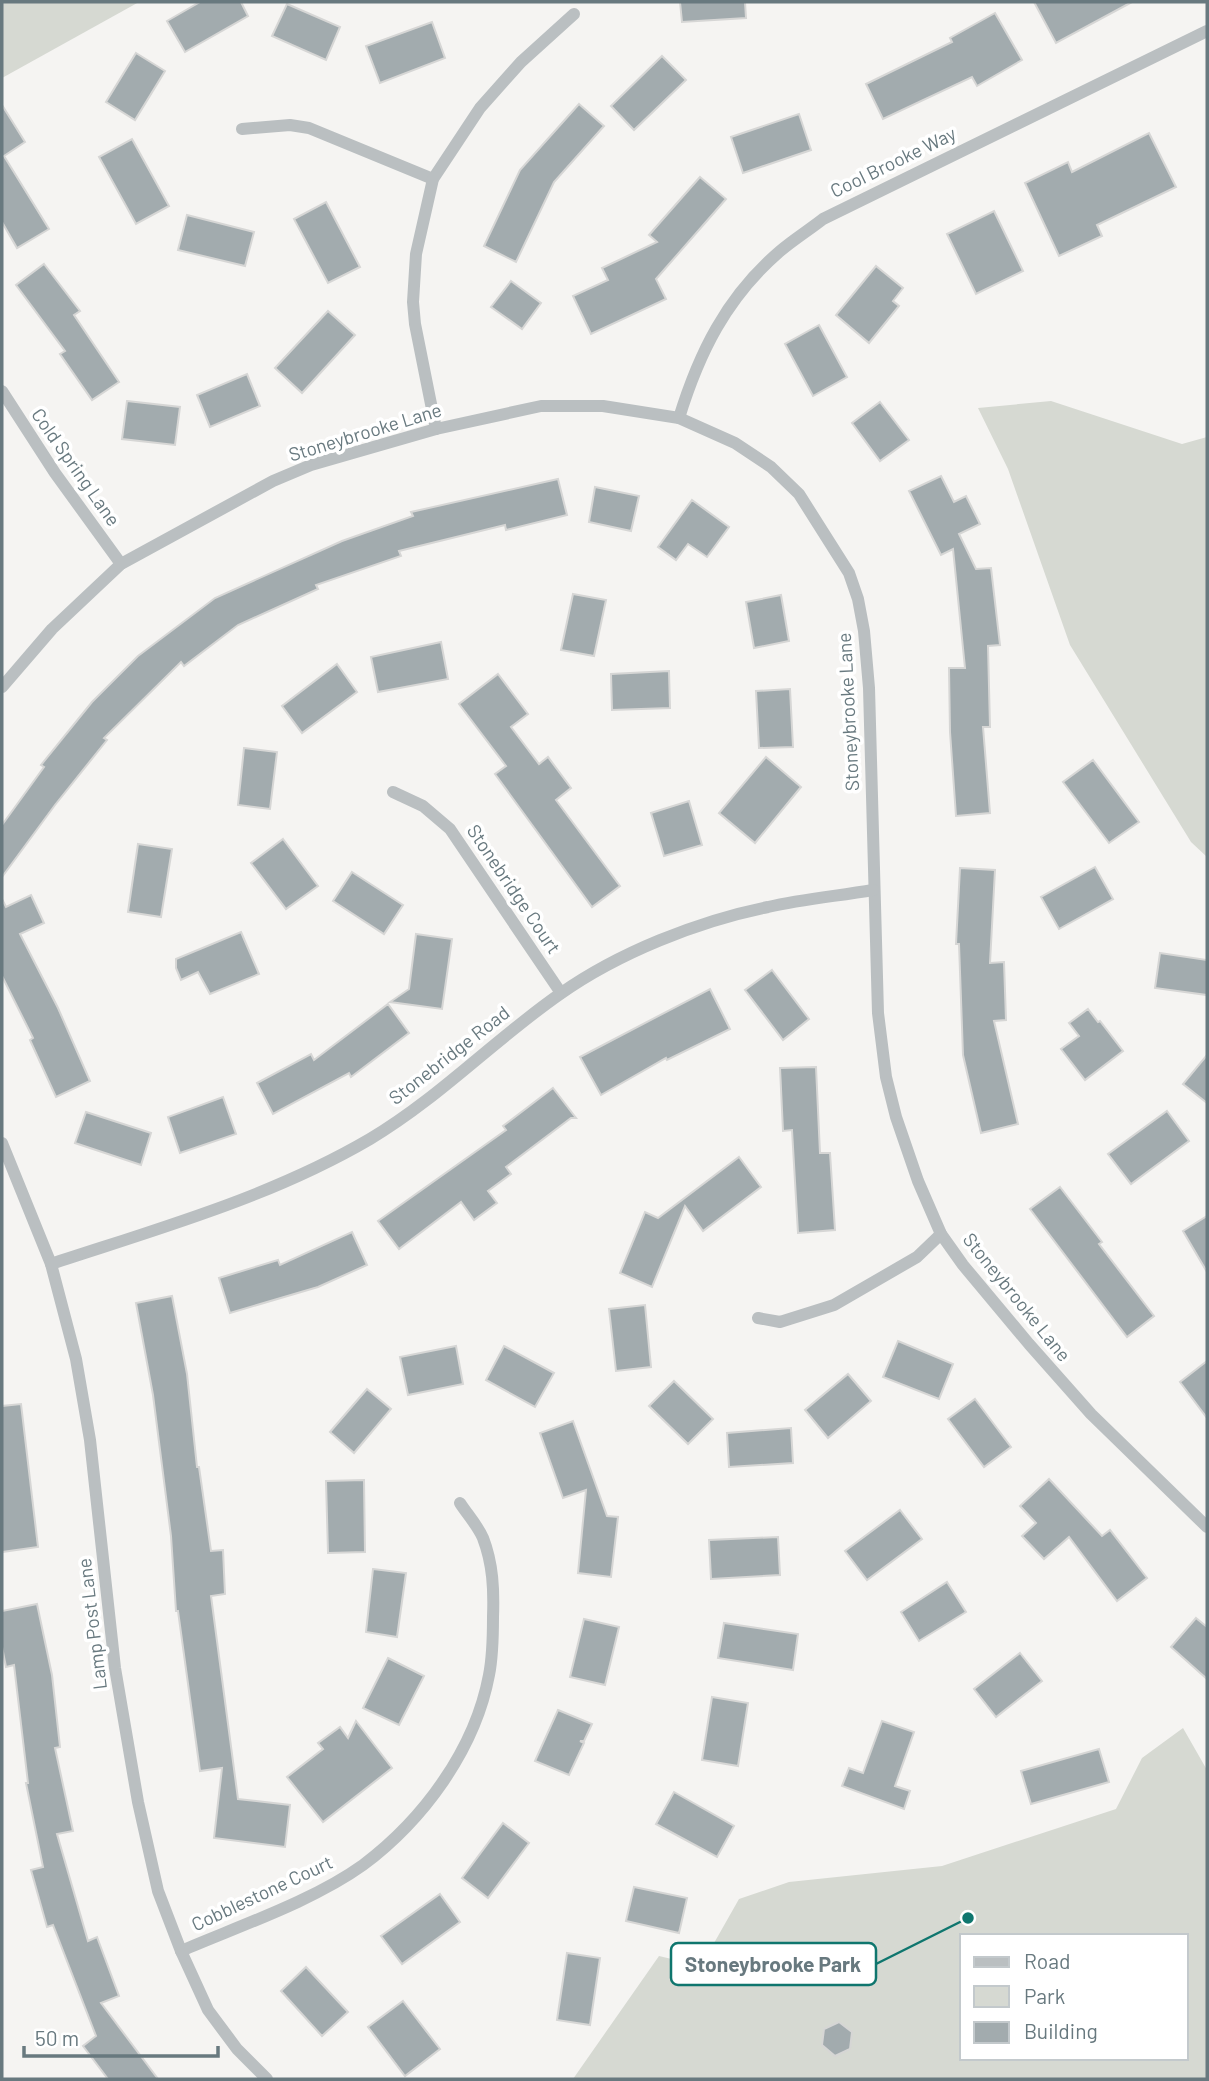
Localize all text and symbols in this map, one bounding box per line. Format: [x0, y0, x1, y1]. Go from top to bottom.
street label: Cool Brooke Way [826, 121, 960, 202]
street label: Stoneybrooke Lane [286, 397, 444, 466]
street label: Cold Spring Lane [27, 403, 126, 530]
street label: Stoneybrooke Lane [832, 632, 863, 792]
street label: Stonebridge Court [463, 820, 566, 958]
street label: Stonebridge Road [384, 1000, 514, 1109]
street label: Stoneybrooke Lane [959, 1228, 1076, 1366]
street label: Lamp Post Lane [72, 1557, 111, 1691]
street label: Cobblestone Court [187, 1850, 336, 1935]
legend [960, 1934, 1188, 2060]
callout: Stoneybrooke Park [671, 1943, 876, 1985]
text: Road [1024, 1948, 1070, 1973]
text: Stoneybrooke Park [685, 1951, 861, 1976]
text: Park [1024, 1983, 1065, 2008]
scale bar [24, 2014, 219, 2058]
text: Building [1024, 2018, 1098, 2043]
text: 50 m [35, 2025, 79, 2050]

